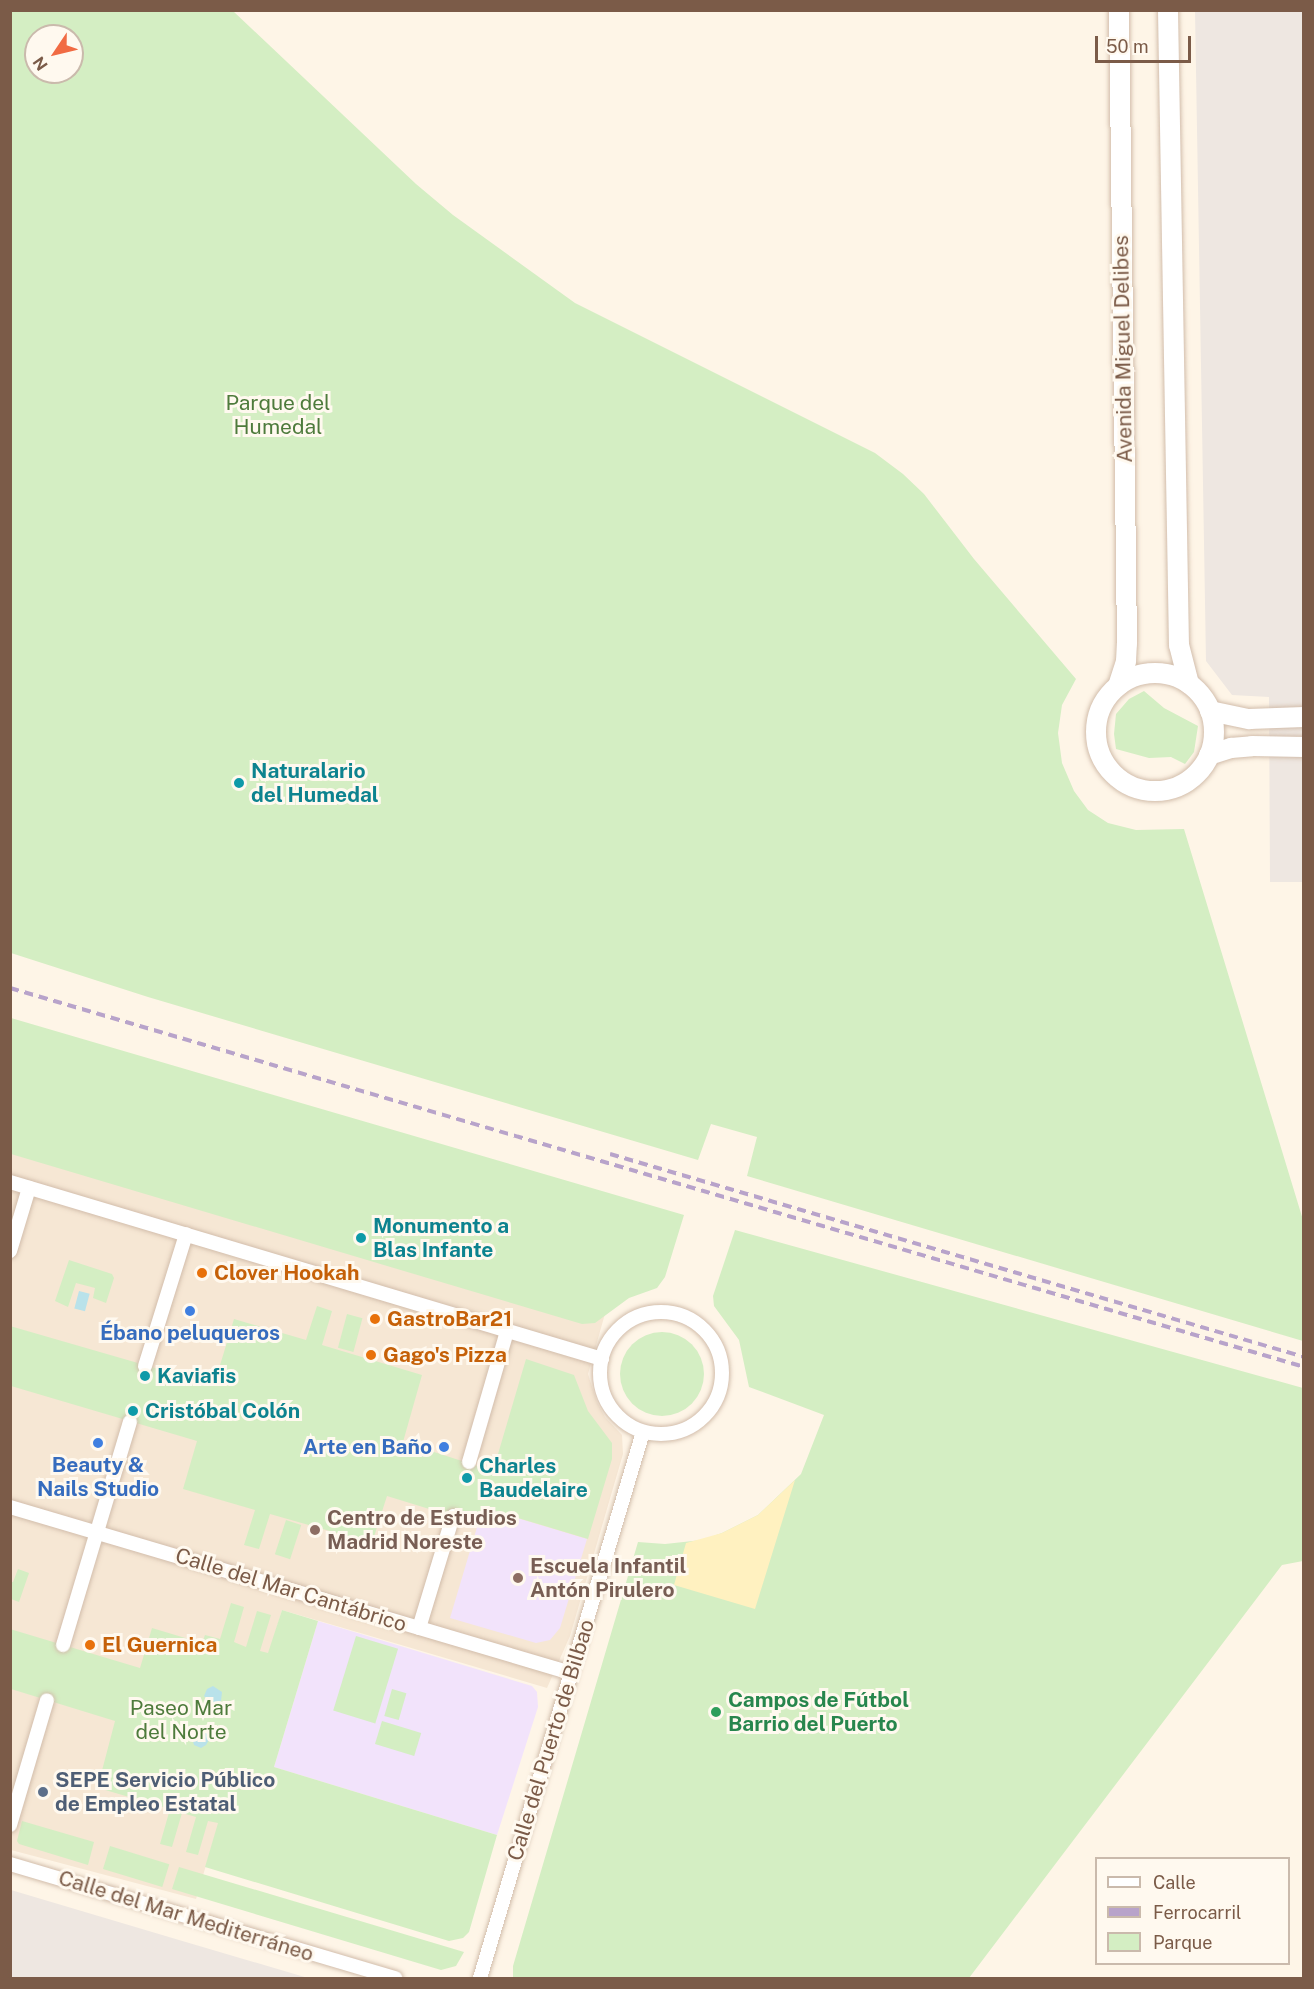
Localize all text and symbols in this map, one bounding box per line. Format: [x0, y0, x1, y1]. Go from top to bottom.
north arrow [24, 24, 84, 84]
scale bar [1098, 24, 1194, 62]
text: 50 m [1106, 36, 1149, 57]
text: N [29, 53, 52, 74]
street label: Avenida Miguel Delibes [1108, 235, 1138, 463]
park label: Parque del Humedal [225, 390, 331, 440]
place label: Naturalario del Humedal [251, 758, 379, 808]
marker: Naturalario del Humedal [232, 776, 246, 790]
place label: Monumento a Blas Infante [373, 1213, 509, 1263]
marker: Monumento a Blas Infante [354, 1231, 368, 1245]
place label: Clover Hookah [214, 1260, 359, 1286]
marker: Clover Hookah [195, 1266, 209, 1280]
marker: Ébano peluqueros [183, 1304, 197, 1318]
place label: GastroBar21 [387, 1306, 512, 1332]
marker: GastroBar21 [368, 1312, 382, 1326]
place label: Ébano peluqueros [100, 1320, 280, 1346]
place label: Gago's Pizza [383, 1342, 507, 1368]
marker: Gago's Pizza [364, 1348, 378, 1362]
place label: Kaviafis [157, 1363, 236, 1389]
marker: Kaviafis [138, 1369, 152, 1383]
place label: Cristóbal Colón [145, 1398, 300, 1424]
marker: Cristóbal Colón [126, 1404, 140, 1418]
place label: Arte en Baño [303, 1434, 432, 1460]
marker: Beauty & Nails Studio [91, 1436, 105, 1450]
marker: Arte en Baño [437, 1440, 451, 1454]
place label: Beauty & Nails Studio [37, 1452, 159, 1502]
place label: Charles Baudelaire [479, 1453, 588, 1503]
marker: Charles Baudelaire [460, 1471, 474, 1485]
place label: Centro de Estudios Madrid Noreste [327, 1505, 517, 1555]
marker: Centro de Estudios Madrid Noreste [308, 1523, 322, 1537]
street label: Calle del Mar Cantábrico [172, 1543, 410, 1637]
place label: Escuela Infantil Antón Pirulero [530, 1553, 686, 1603]
marker: Escuela Infantil Antón Pirulero [511, 1571, 525, 1585]
street label: Calle del Puerto de Bilbao [502, 1616, 600, 1864]
place label: El Guernica [102, 1632, 217, 1658]
marker: El Guernica [83, 1638, 97, 1652]
place label: Campos de Fútbol Barrio del Puerto [728, 1687, 909, 1737]
park label: Paseo Mar del Norte [130, 1695, 232, 1745]
marker: Campos de Fútbol Barrio del Puerto [709, 1705, 723, 1719]
place label: SEPE Servicio Público de Empleo Estatal [55, 1767, 275, 1817]
marker: SEPE Servicio Público de Empleo Estatal [36, 1785, 50, 1799]
legend [1095, 1857, 1290, 1965]
street label: Calle del Mar Mediterráneo [55, 1865, 317, 1967]
text: Calle [1153, 1872, 1196, 1893]
text: Ferrocarril [1153, 1902, 1241, 1923]
text: Parque [1153, 1932, 1213, 1953]

